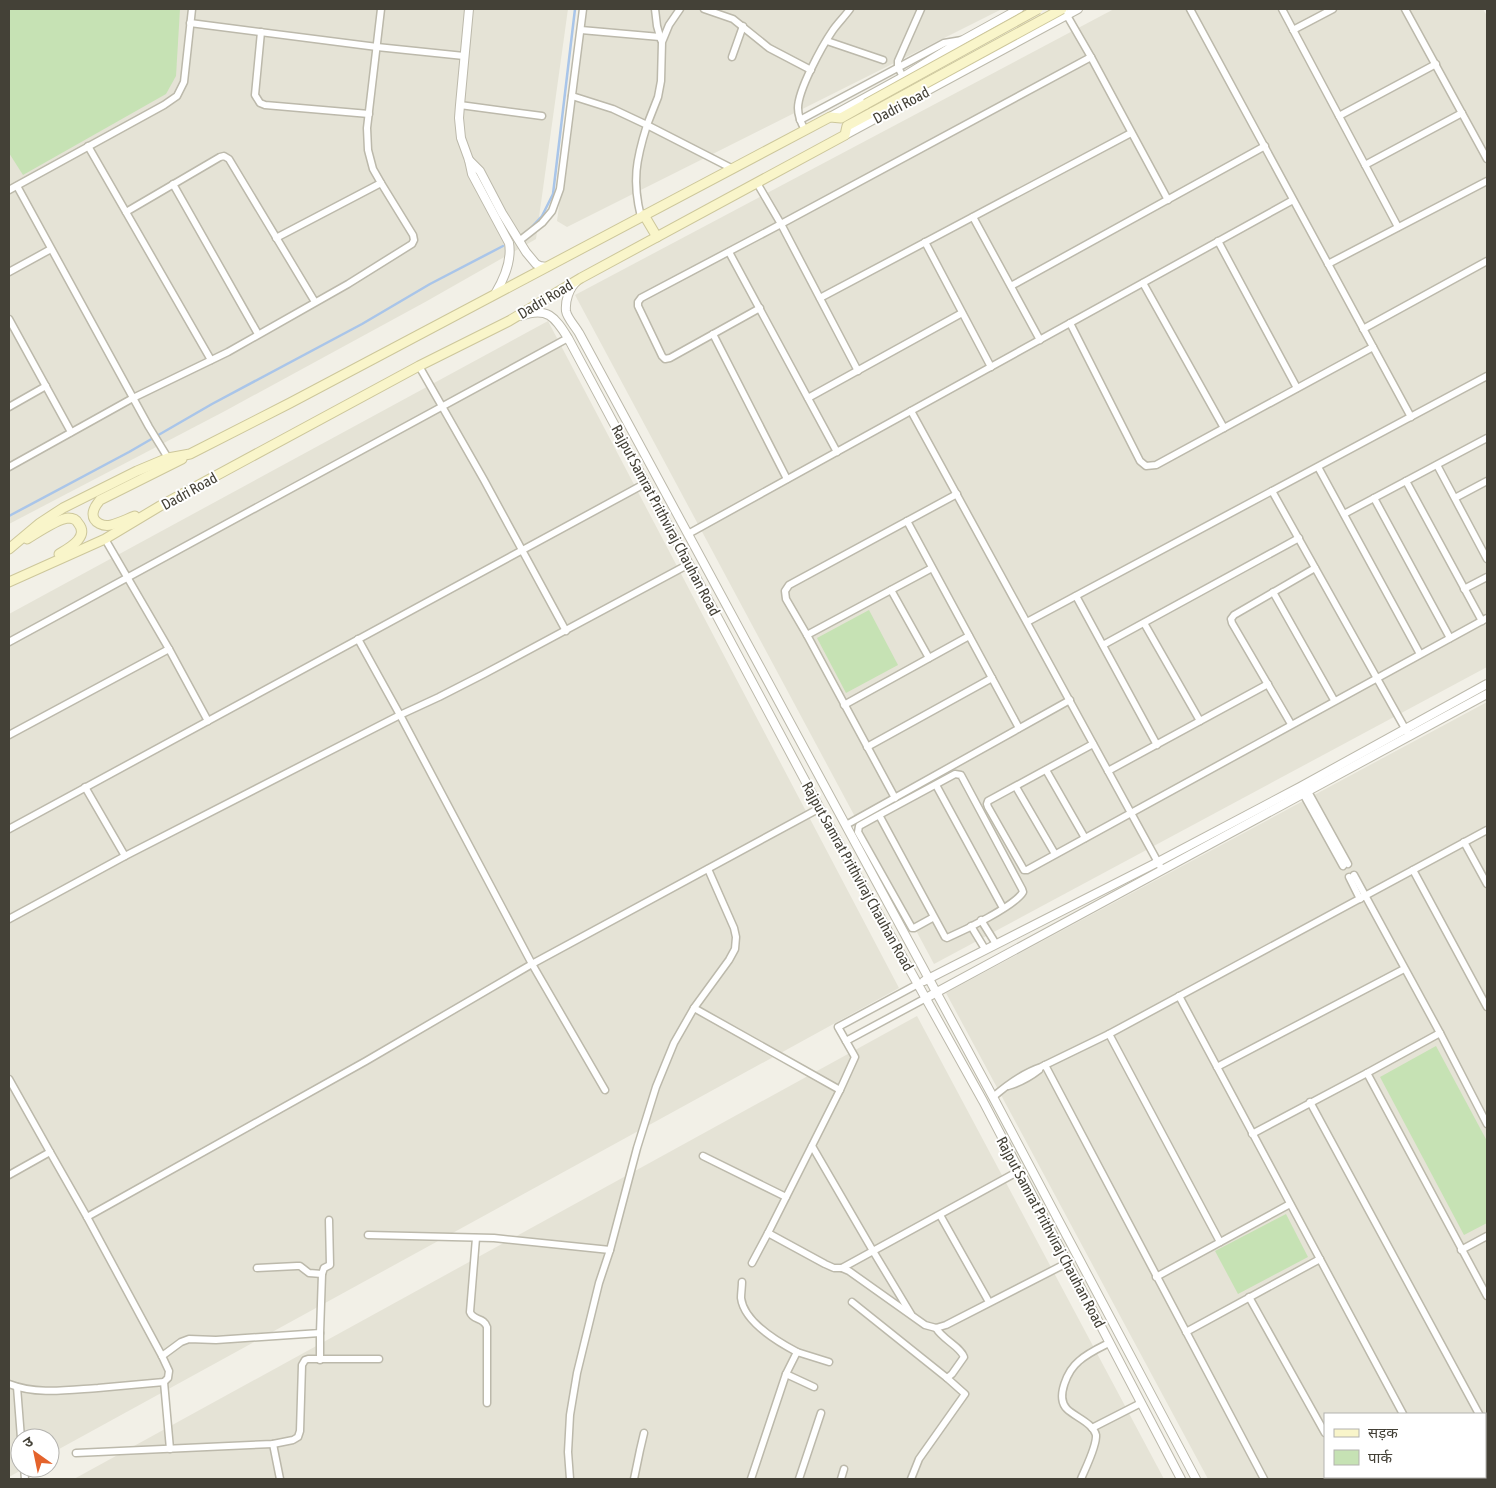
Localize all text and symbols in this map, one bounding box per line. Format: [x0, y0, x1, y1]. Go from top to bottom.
street label: Dadri Road [870, 83, 932, 127]
street label: Dadri Road [514, 276, 576, 322]
street label: Rajput Samrat Prithviraj Chauhan Road [608, 422, 724, 618]
street label: Dadri Road [158, 469, 220, 513]
street label: Rajput Samrat Prithviraj Chauhan Road [799, 778, 917, 974]
street label: Rajput Samrat Prithviraj Chauhan Road [993, 1134, 1109, 1330]
legend [1324, 1413, 1486, 1478]
text: सड़क [1368, 1424, 1398, 1441]
north arrow [10, 1428, 60, 1478]
text: उ [20, 1433, 36, 1451]
text: पार्क [1368, 1449, 1392, 1466]

